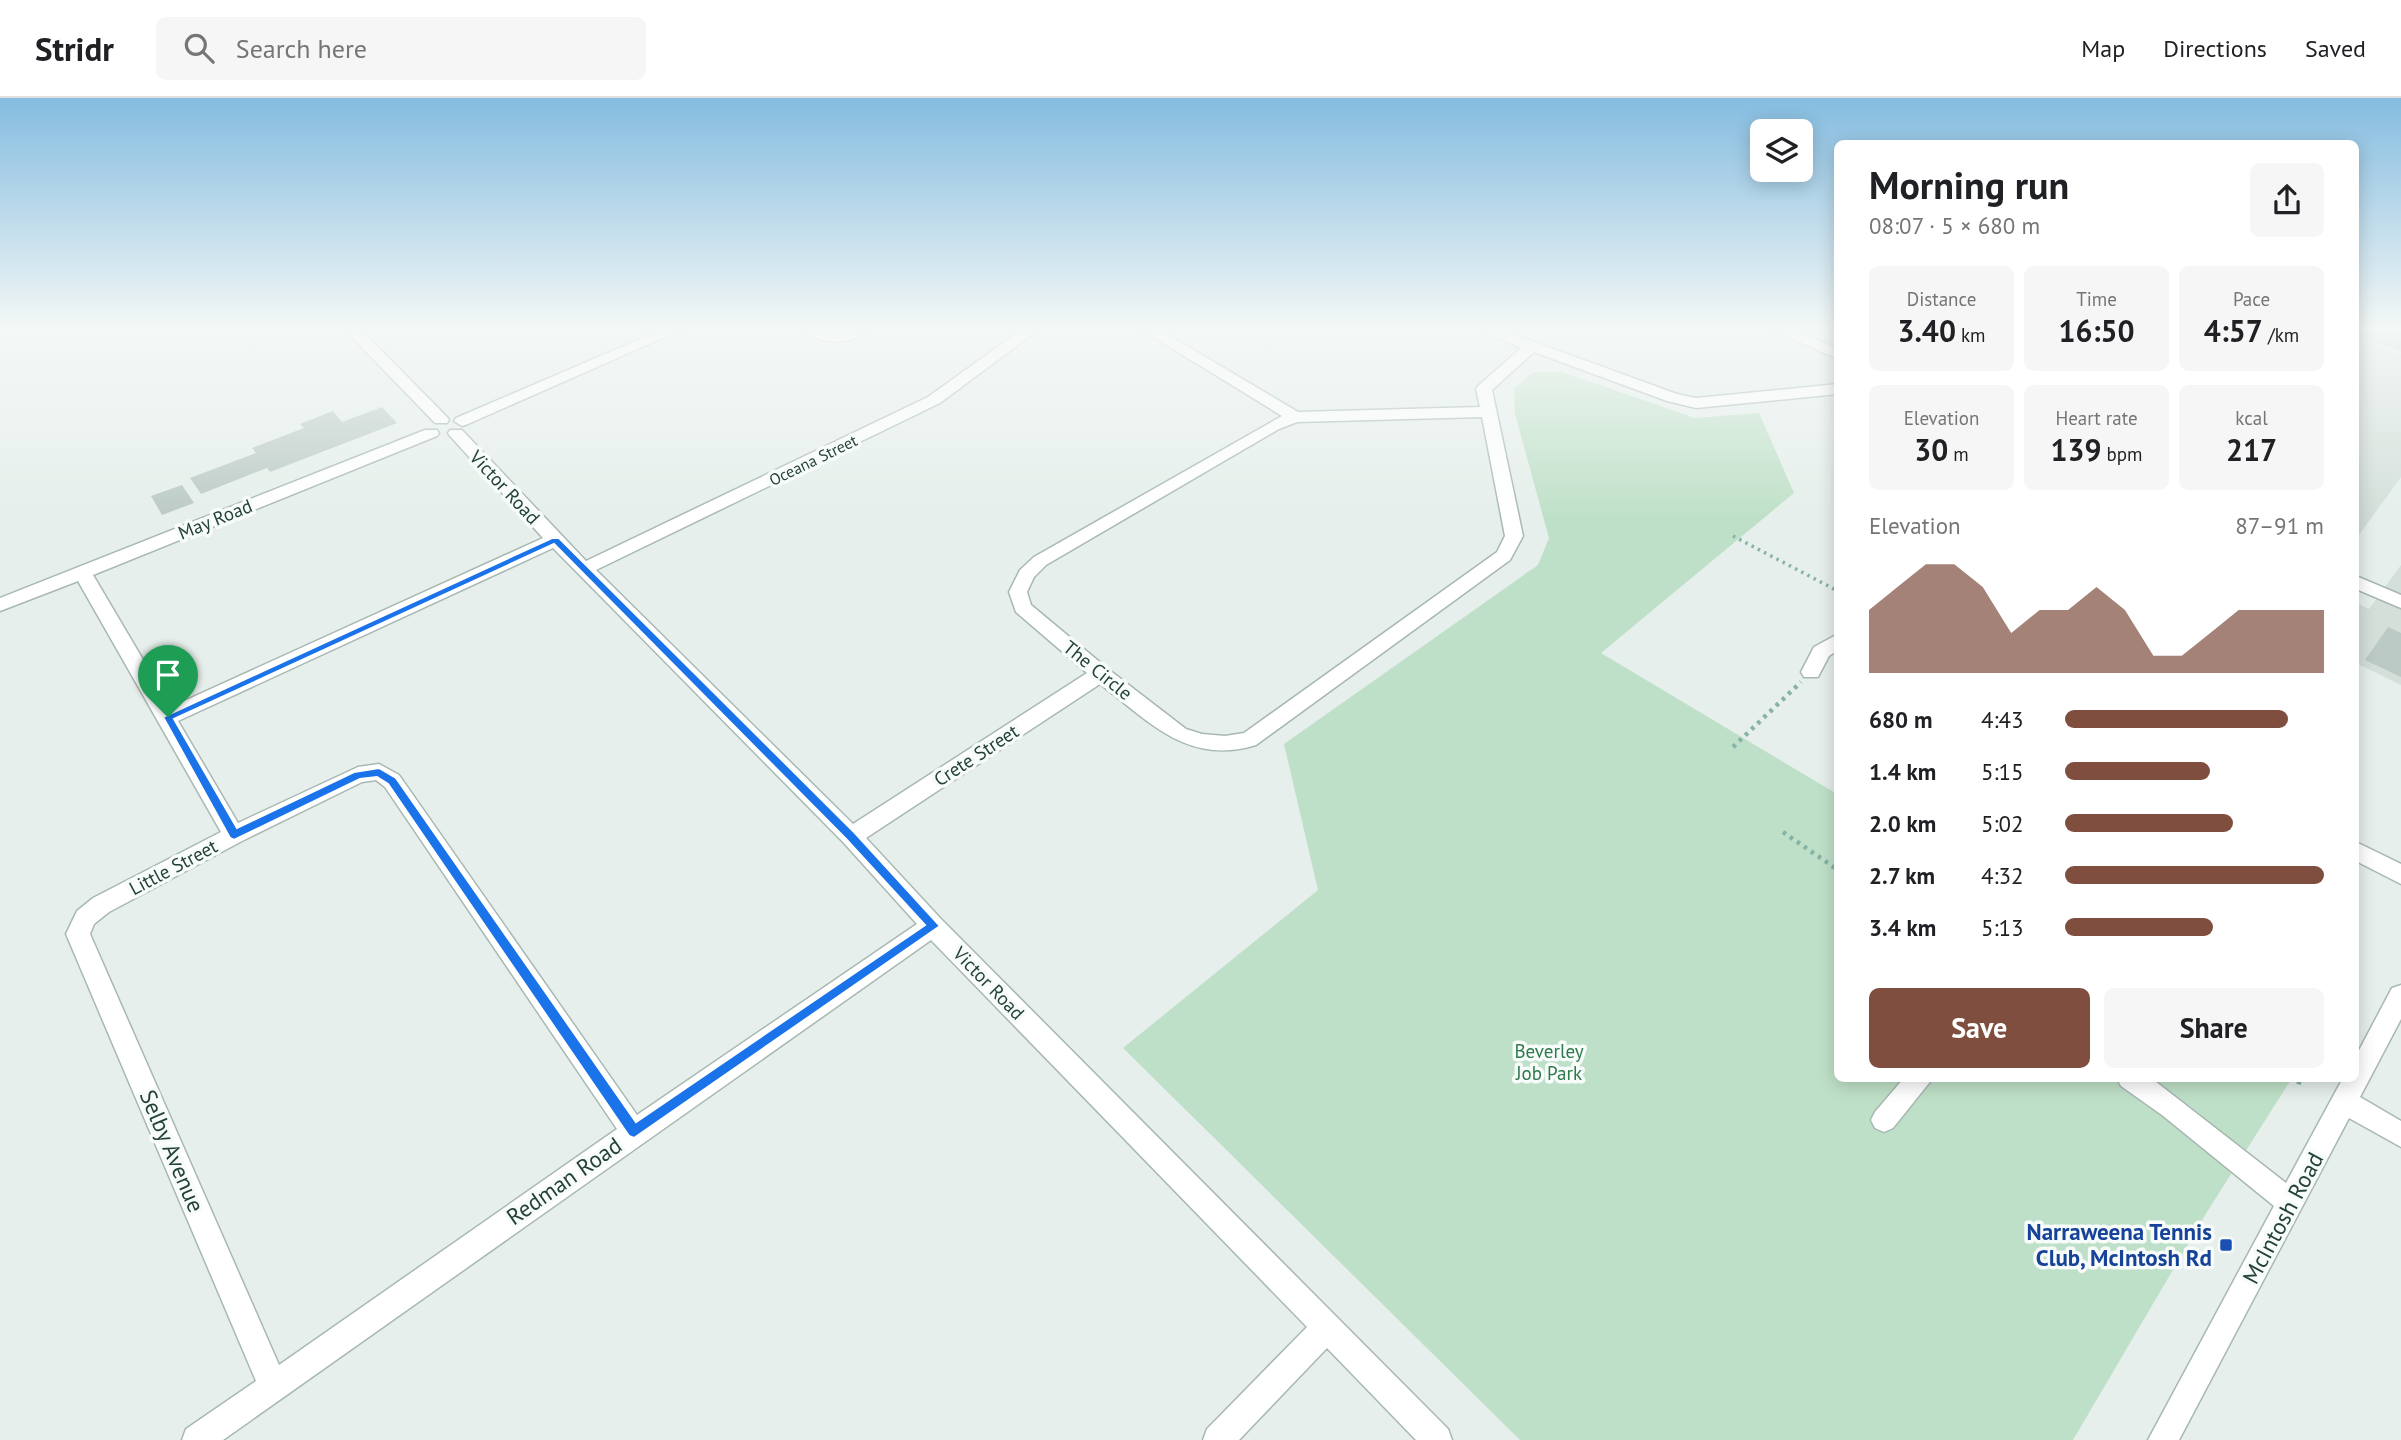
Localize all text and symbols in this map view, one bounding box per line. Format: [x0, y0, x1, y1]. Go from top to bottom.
search box [156, 17, 646, 80]
text: Stridr [35, 27, 114, 70]
icon: search [180, 29, 218, 67]
text: Search here [236, 32, 367, 65]
text: Map [2081, 33, 2125, 64]
text: Directions [2163, 33, 2267, 64]
text: Saved [2305, 33, 2366, 64]
map controls [1750, 119, 1813, 182]
button: layers [1750, 119, 1813, 182]
text: Morning run [1869, 160, 2069, 209]
button: share [2250, 163, 2324, 237]
text: 08:07 · 5 × 680 m [1869, 211, 2040, 240]
text: Distance [1907, 287, 1976, 311]
text: Time [2076, 287, 2117, 311]
text: Pace [2233, 287, 2270, 311]
text: 3.40 [1897, 311, 1956, 350]
text: 16:50 [2058, 311, 2135, 350]
text: 4:57 [2204, 311, 2263, 350]
text: km [1956, 323, 1986, 347]
text: /km [2263, 323, 2299, 347]
text: Elevation [1904, 406, 1979, 430]
text: Heart rate [2055, 406, 2138, 430]
text: kcal [2235, 406, 2268, 430]
street label: Oceana Street [766, 430, 861, 490]
text: 30 [1914, 430, 1948, 469]
text: 139 [2050, 430, 2101, 469]
text: 217 [2226, 430, 2277, 469]
text: m [1948, 442, 1969, 466]
text: bpm [2101, 442, 2143, 466]
street label: Victor Road [464, 444, 545, 529]
street label: May Road [174, 493, 256, 545]
text: Elevation [1869, 511, 1961, 540]
text: 87–91 m [2235, 511, 2324, 540]
street label: The Circle [1059, 635, 1137, 705]
pin [138, 645, 198, 717]
icon: arrive [149, 656, 187, 694]
text: 680 m [1869, 705, 1932, 734]
text: 4:43 [1981, 705, 2024, 734]
street label: Crete Street [929, 718, 1023, 791]
text: 1.4 km [1869, 757, 1936, 786]
text: 5:15 [1981, 757, 2024, 786]
text: 2.0 km [1869, 809, 1936, 838]
text: 5:02 [1981, 809, 2024, 838]
street label: Little Street [125, 833, 222, 900]
text: 2.7 km [1869, 861, 1935, 890]
text: 4:32 [1981, 861, 2024, 890]
text: 3.4 km [1869, 913, 1936, 942]
text: 5:13 [1981, 913, 2024, 942]
street label: Victor Road [947, 941, 1030, 1025]
button: Save [1869, 988, 2090, 1068]
button: Share [2104, 988, 2324, 1068]
park label: Beverley Job Park [1514, 1039, 1584, 1085]
street label: Selby Avenue [134, 1085, 211, 1216]
street label: Redman Road [500, 1130, 627, 1231]
street label: McIntosh Road [2236, 1147, 2329, 1289]
place label: Narraweena Tennis Club, McIntosh Rd [2027, 1217, 2212, 1272]
marker: Narraweena Tennis Club, McIntosh Rd [2218, 1237, 2234, 1253]

